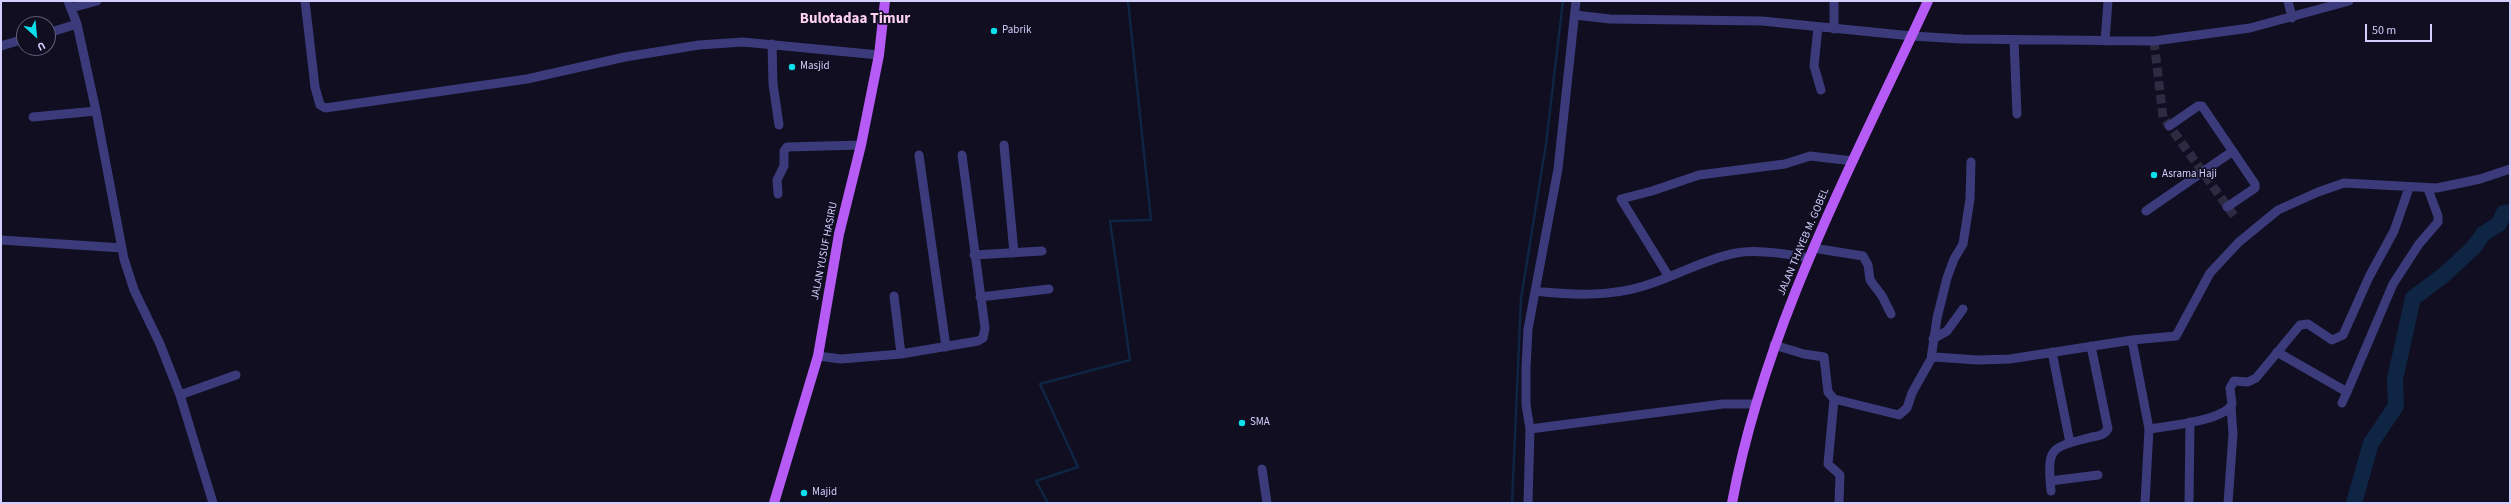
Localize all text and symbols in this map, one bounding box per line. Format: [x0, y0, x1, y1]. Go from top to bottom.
district label: Bulotadaa Timur [800, 11, 910, 29]
north arrow [16, 16, 56, 56]
scale bar [2367, 16, 2434, 42]
text: 50 m [2372, 22, 2396, 39]
place label: Pabrik [1002, 24, 1031, 38]
marker: Pabrik [989, 26, 999, 36]
text: U [35, 38, 48, 55]
place label: Masjid [800, 60, 830, 74]
marker: Masjid [787, 62, 797, 72]
place label: Asrama Haji [2162, 168, 2217, 182]
marker: Asrama Haji [2149, 170, 2159, 180]
street label: JALAN THAYEB M. GOBEL [1775, 186, 1833, 298]
street label: JALAN YUSUF HASIRU [809, 201, 841, 301]
place label: SMA [1250, 416, 1270, 430]
marker: SMA [1237, 418, 1247, 428]
place label: Majid [812, 486, 837, 500]
marker: Majid [799, 488, 809, 498]

